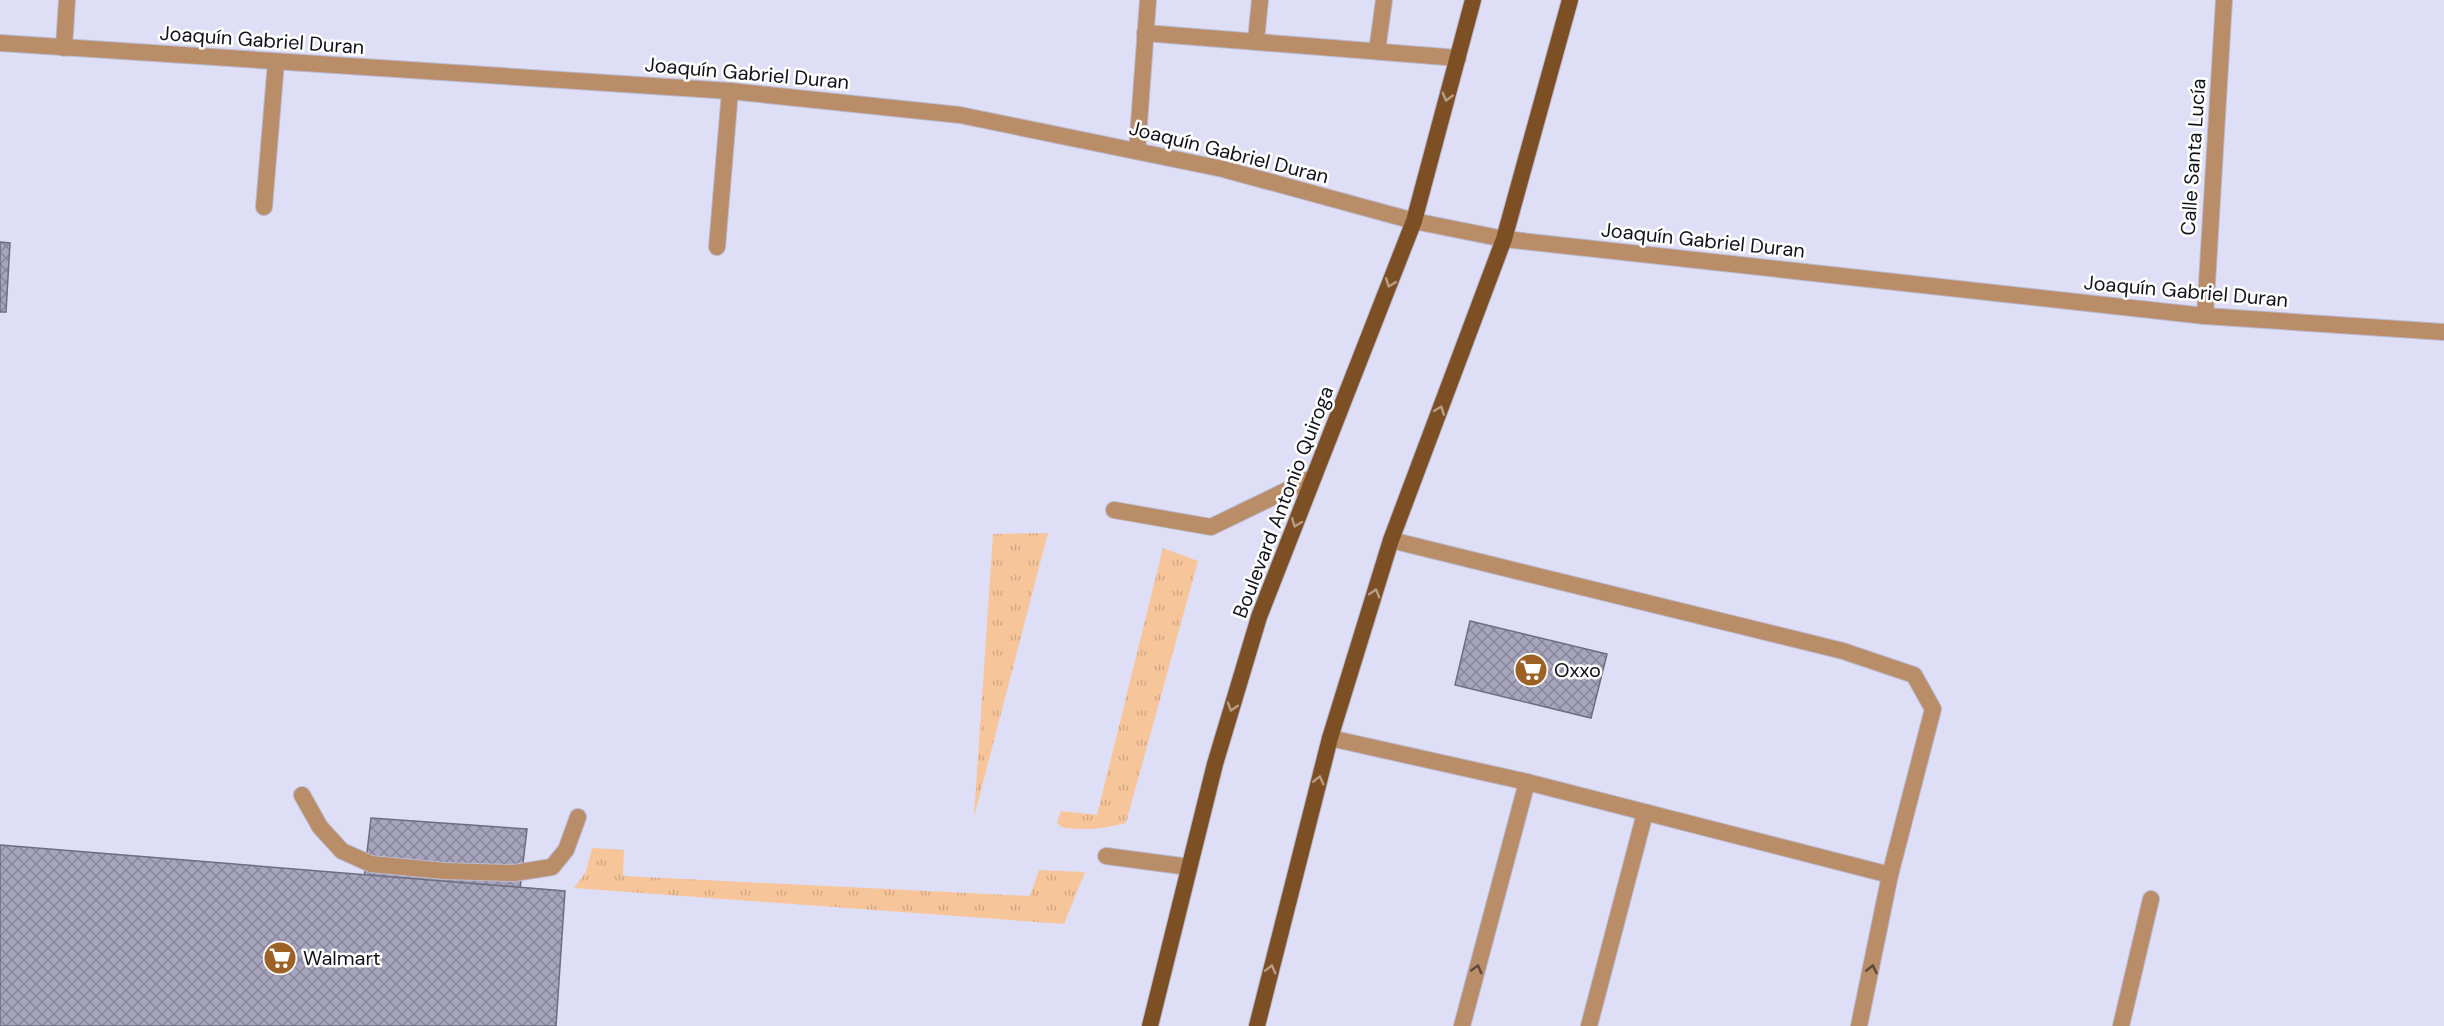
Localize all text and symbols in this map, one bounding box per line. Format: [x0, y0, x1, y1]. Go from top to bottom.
street label: Joaquín Gabriel Duran [159, 20, 365, 60]
street label: Joaquín Gabriel Duran [644, 51, 850, 95]
street label: Calle Santa Lucía [2175, 77, 2211, 237]
one-way arrow [1442, 92, 1455, 102]
street label: Joaquín Gabriel Duran [1126, 115, 1332, 189]
street label: Joaquín Gabriel Duran [1600, 216, 1806, 264]
street label: Joaquín Gabriel Duran [2083, 269, 2289, 313]
one-way arrow [1385, 277, 1397, 288]
street label: Boulevard Antonio Quiroga [1227, 382, 1339, 622]
one-way arrow [1433, 405, 1446, 416]
one-way arrow [1291, 517, 1303, 528]
one-way arrow [1368, 588, 1380, 599]
supermarket icon: Oxxo [1513, 652, 1549, 688]
place label: Oxxo [1554, 657, 1601, 683]
one-way arrow [1227, 702, 1239, 712]
one-way arrow [1312, 775, 1325, 785]
supermarket icon: Walmart [262, 940, 298, 976]
place label: Walmart [303, 945, 381, 971]
one-way arrow [1264, 964, 1277, 974]
one-way arrow [1864, 964, 1877, 974]
one-way arrow [1469, 965, 1482, 975]

